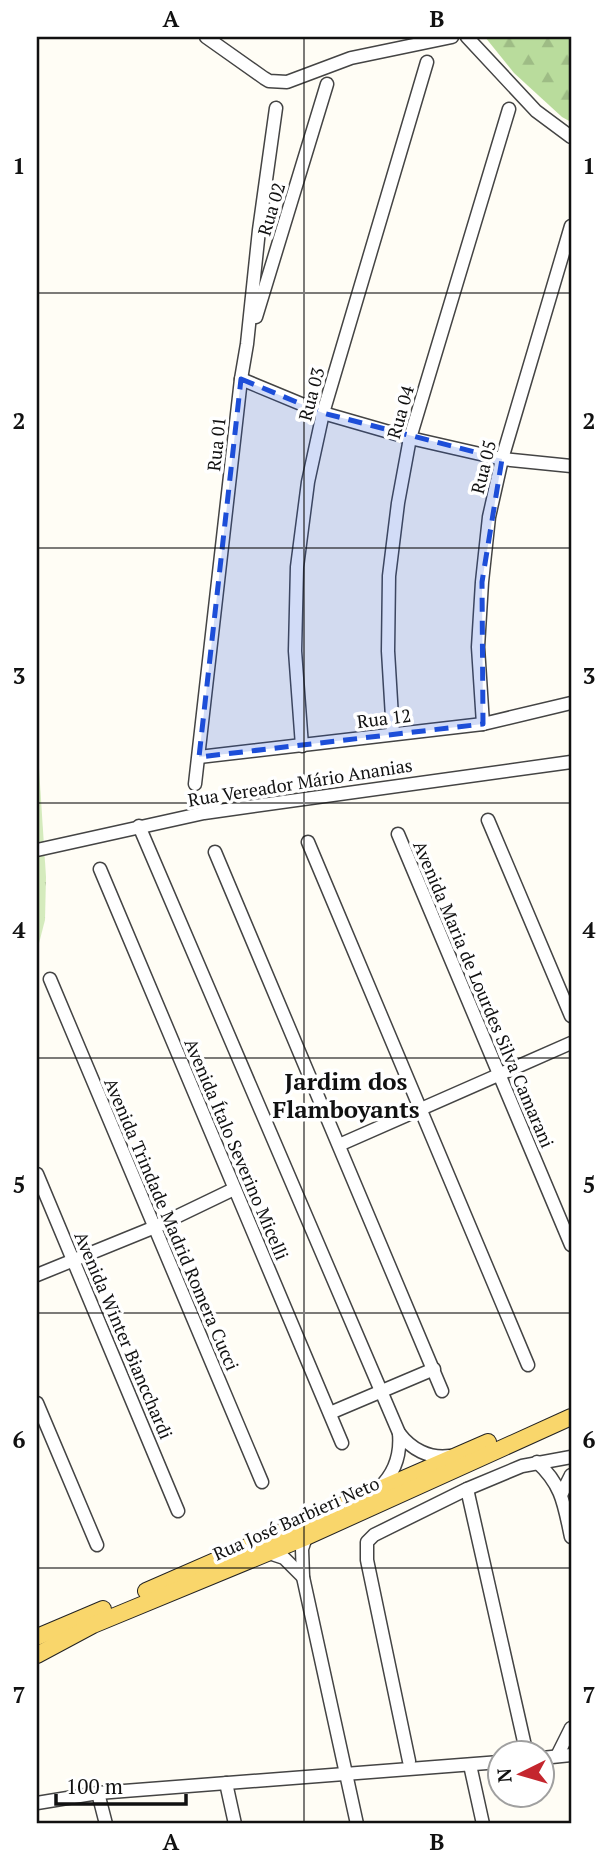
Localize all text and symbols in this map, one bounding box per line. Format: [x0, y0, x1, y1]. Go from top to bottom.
text: A [163, 3, 180, 34]
text: B [430, 3, 445, 34]
text: 1 [13, 150, 26, 181]
text: 1 [583, 150, 596, 181]
street label: Rua 02 [252, 179, 290, 239]
street label: Rua 03 [292, 365, 330, 423]
street label: Rua 04 [381, 382, 419, 441]
text: 2 [13, 405, 26, 436]
text: 2 [583, 405, 596, 436]
street label: Rua 01 [201, 416, 231, 472]
street label: Rua 05 [465, 438, 501, 496]
text: 3 [13, 660, 26, 691]
text: 3 [583, 660, 596, 691]
street label: Rua 12 [356, 703, 412, 733]
street label: Rua Vereador Mário Ananias [186, 752, 414, 812]
street label: Avenida Maria de Lourdes Silva Camarani [408, 837, 560, 1151]
text: 4 [13, 914, 26, 945]
text: 4 [583, 914, 596, 945]
street label: Avenida Ítalo Severino Micelli [179, 1035, 295, 1263]
district label: Jardim dos Flamboyants [272, 1065, 420, 1125]
street label: Avenida Trindade Madrid Romera Cucci [99, 1074, 245, 1374]
text: 5 [13, 1169, 26, 1200]
text: 5 [583, 1169, 596, 1200]
street label: Avenida Winter Biancchardi [69, 1228, 179, 1442]
text: 6 [13, 1424, 26, 1455]
text: 6 [583, 1424, 596, 1455]
street label: Rua José Barbieri Neto [209, 1471, 383, 1565]
text: 7 [13, 1679, 26, 1710]
text: 7 [583, 1679, 596, 1710]
north arrow [486, 1738, 556, 1808]
scale bar [56, 1763, 186, 1807]
text: N [490, 1767, 517, 1784]
text: 100 m [66, 1772, 123, 1800]
text: A [163, 1826, 180, 1857]
text: B [430, 1826, 445, 1857]

